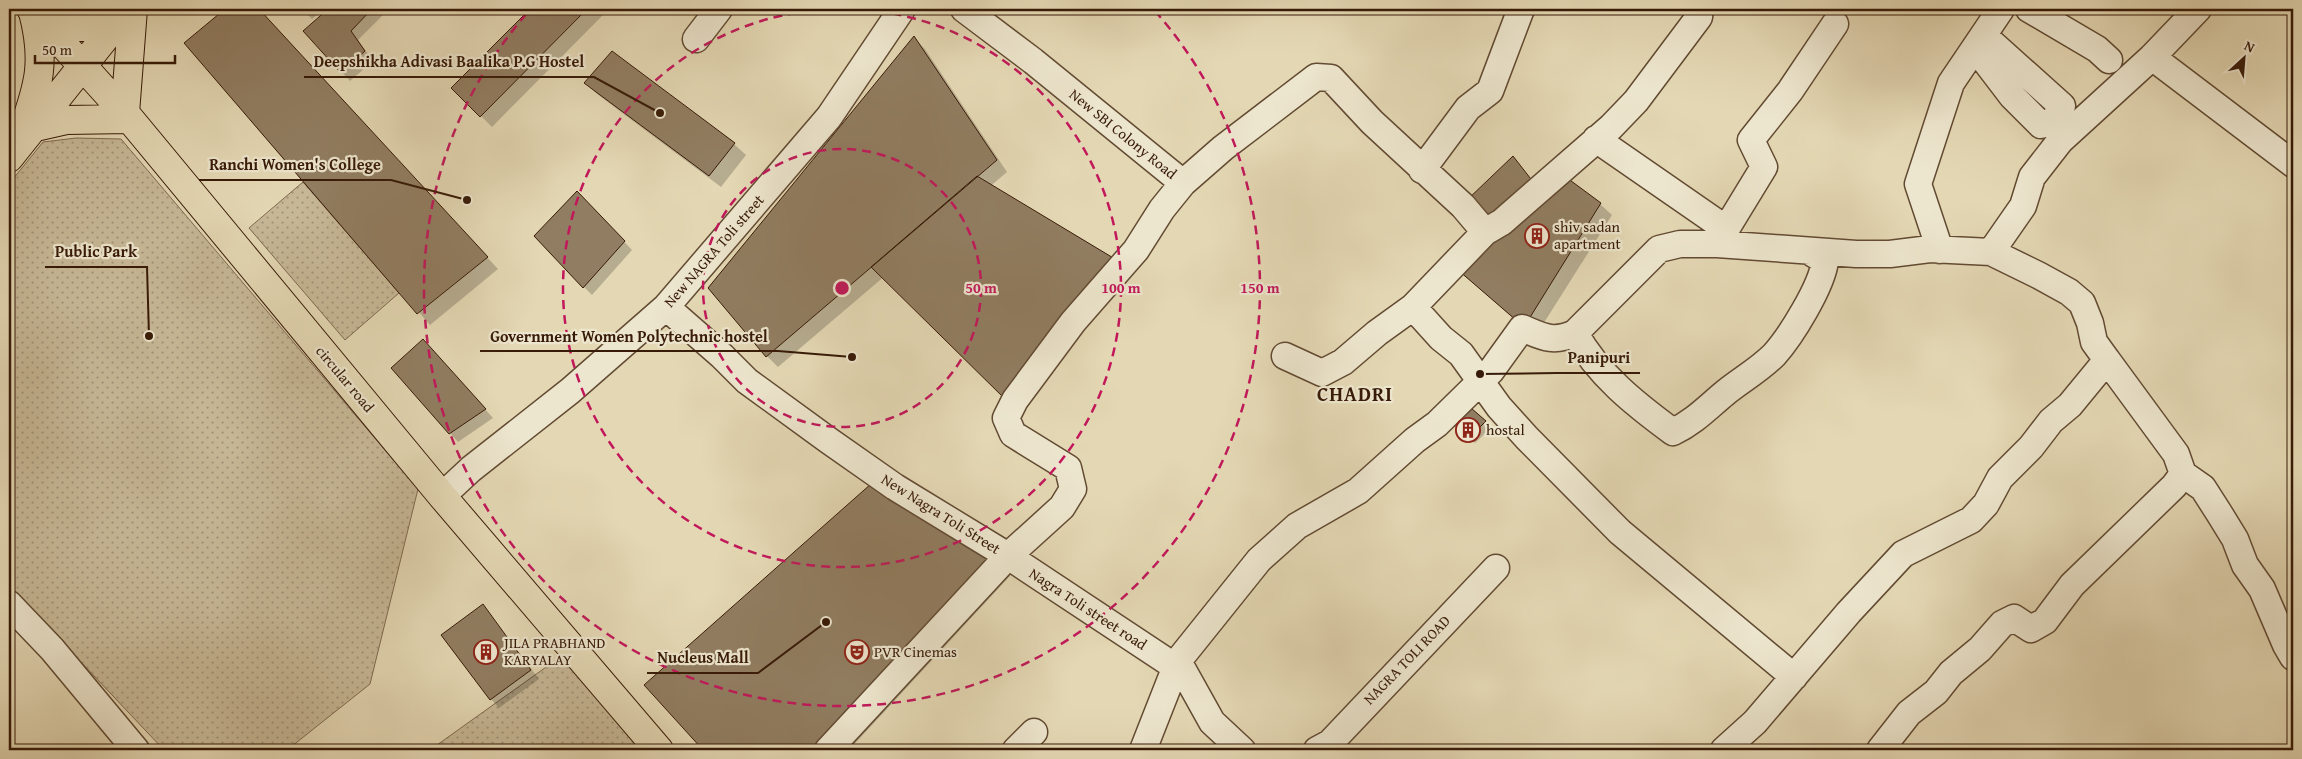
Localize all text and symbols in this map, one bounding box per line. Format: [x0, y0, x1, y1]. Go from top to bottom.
scale bar [35, 32, 175, 64]
north arrow [2220, 32, 2270, 82]
text: N [2241, 35, 2259, 58]
text: 50 m [42, 39, 73, 60]
callout: Deepshikha Adivasi Baalika P.G Hostel [304, 46, 594, 77]
text: Deepshikha Adivasi Baalika P.G Hostel [314, 49, 584, 73]
street label: New SBI Colony Road [1065, 84, 1182, 184]
callout: Ranchi Women's College [199, 149, 391, 180]
text: Ranchi Women's College [209, 152, 381, 176]
street label: New NAGRA Toli street [659, 189, 769, 312]
place label: shiv sadan apartment [1554, 216, 1621, 254]
building icon: shiv sadan apartment [1524, 223, 1550, 249]
callout: Public Park [45, 236, 147, 267]
text: Public Park [55, 239, 138, 263]
text: 50 m [965, 277, 997, 298]
text: 100 m [1101, 277, 1141, 298]
text: 150 m [1240, 277, 1280, 298]
centre of rings [833, 279, 851, 297]
callout: Government Women Polytechnic hostel [480, 320, 778, 351]
text: Government Women Polytechnic hostel [490, 324, 768, 348]
street label: circular road [311, 341, 379, 416]
callout: Panipuri [1557, 342, 1640, 373]
text: Panipuri [1568, 345, 1630, 369]
district label: CHADRI [1317, 379, 1393, 408]
building icon: hostal [1455, 417, 1481, 443]
place label: hostal [1486, 419, 1525, 440]
street label: New Nagra Toli Street [878, 468, 1005, 559]
street label: Nagra Toli street road [1025, 563, 1151, 655]
street label: NAGRA TOLI ROAD [1359, 610, 1455, 709]
place label: JILA PRABHAND KARYALAY [502, 632, 605, 670]
building icon: JILA PRABHAND KARYALAY [473, 639, 499, 665]
theatre icon: PVR Cinemas [844, 639, 870, 665]
place label: PVR Cinemas [874, 641, 957, 662]
callout: Nucleus Mall [647, 642, 758, 673]
text: Nucleus Mall [657, 645, 749, 669]

